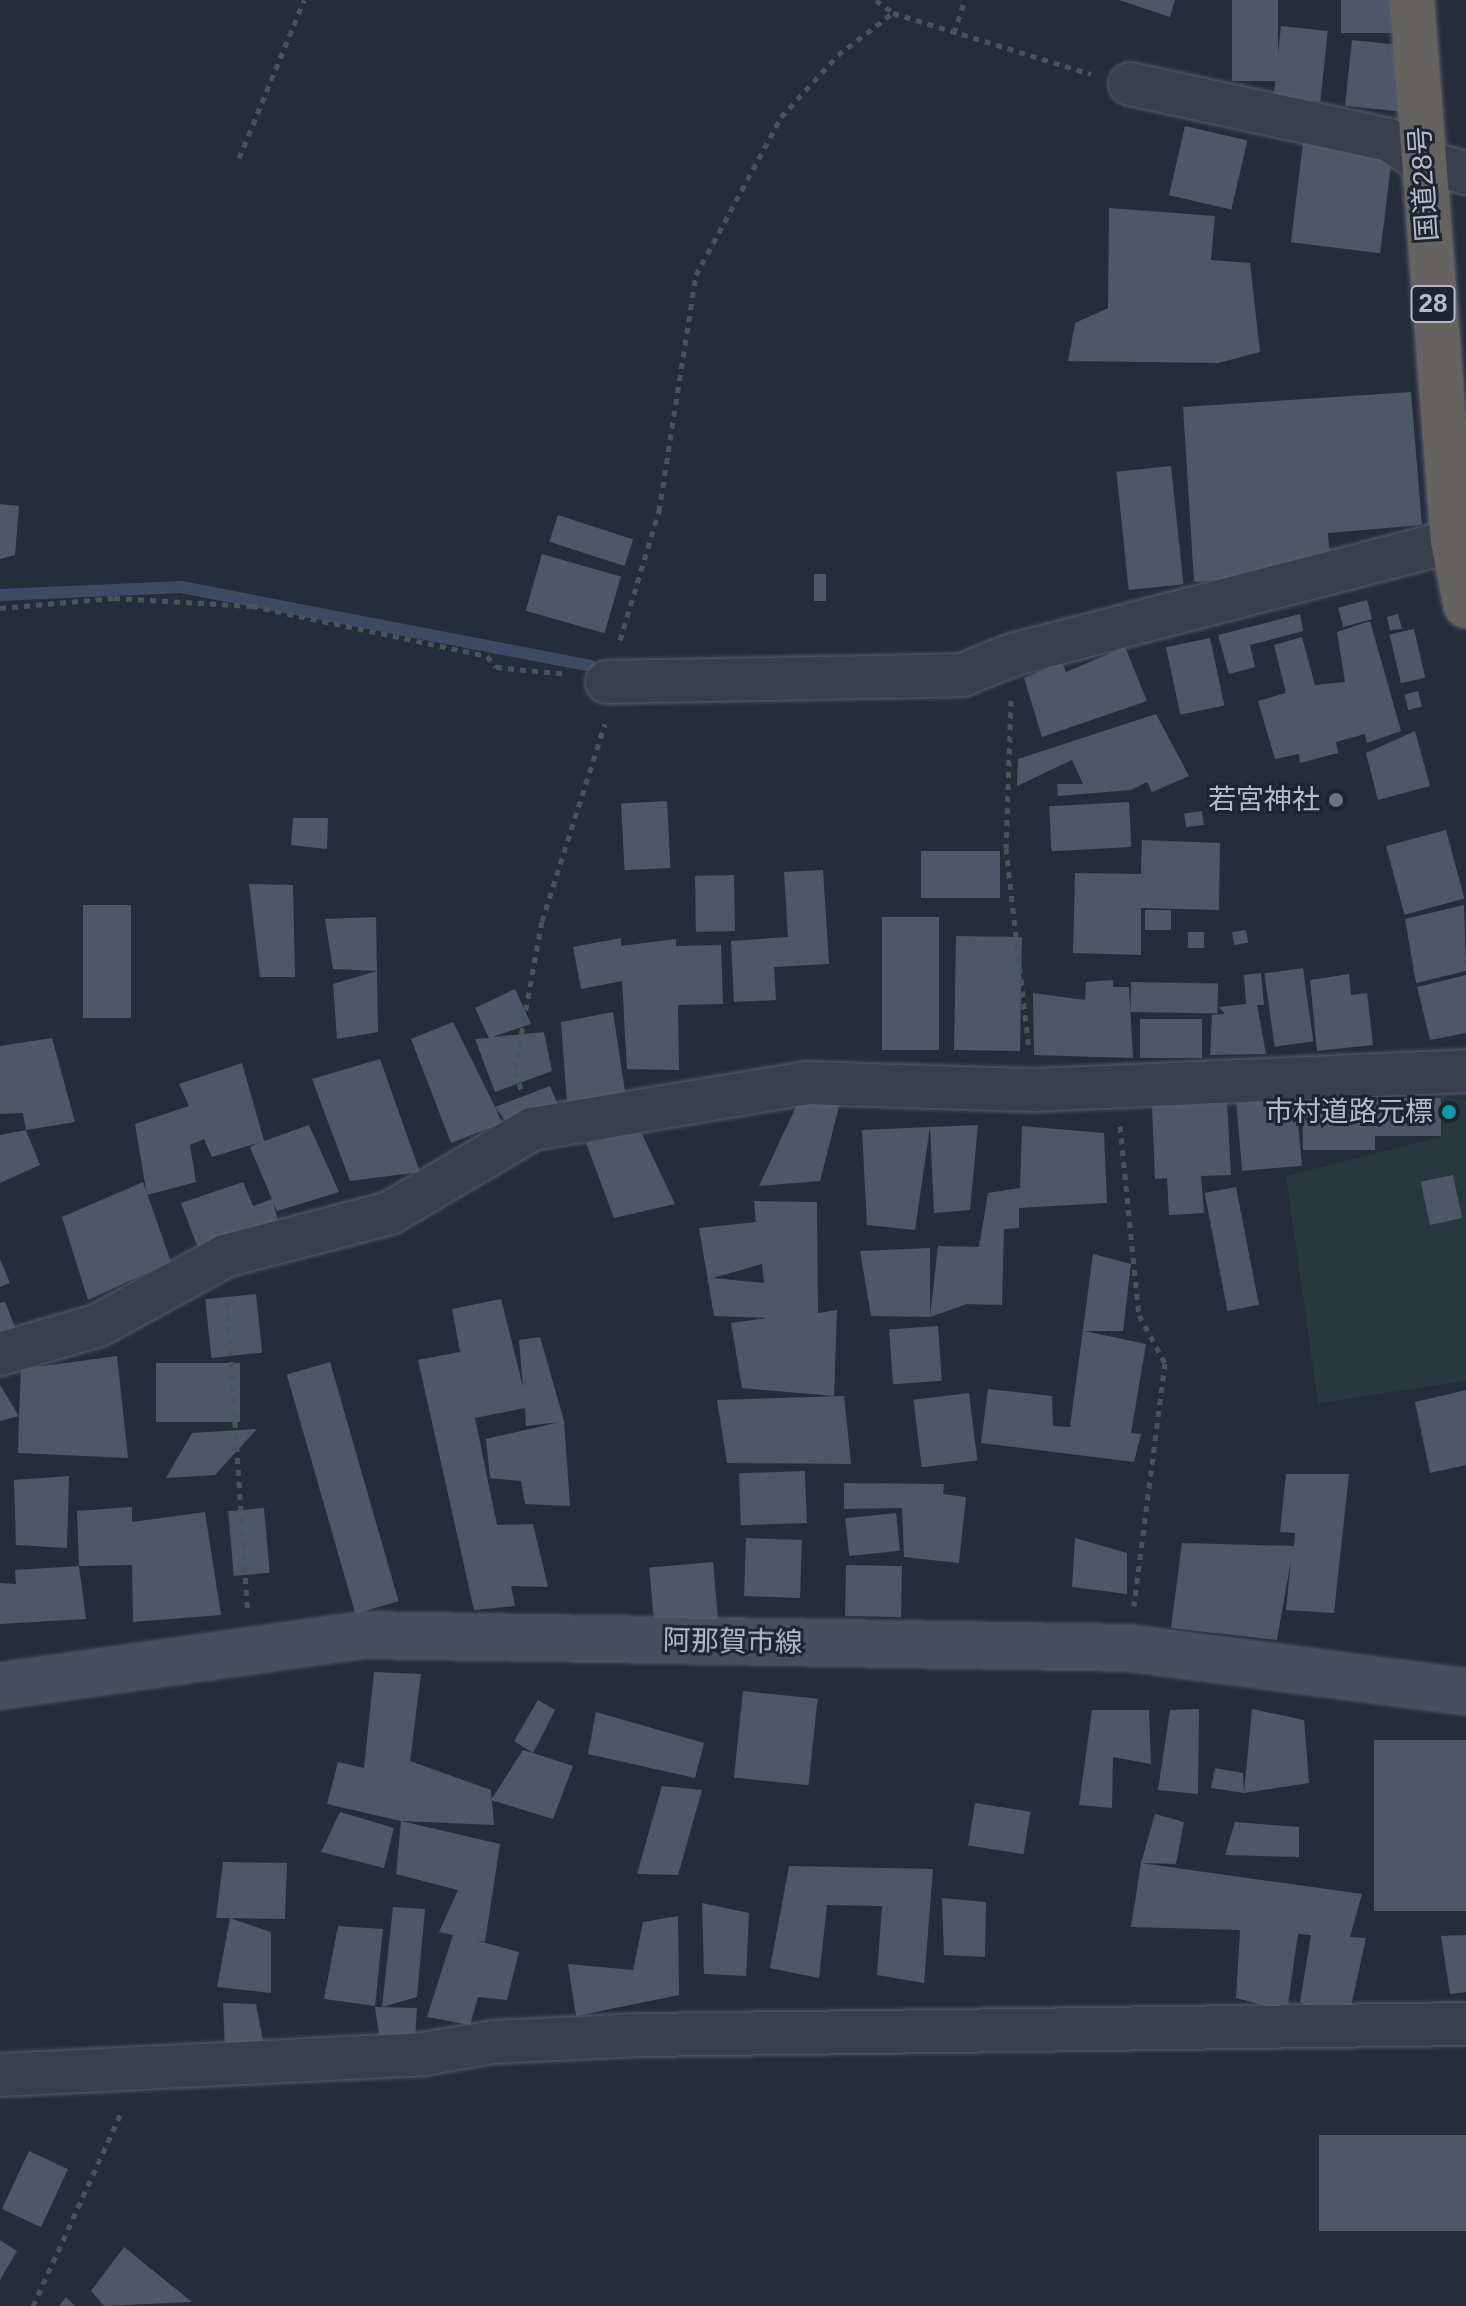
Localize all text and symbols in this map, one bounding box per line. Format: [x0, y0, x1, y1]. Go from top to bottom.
street label: 国道28号 [1403, 125, 1445, 243]
road number: 28 [1409, 282, 1457, 326]
place label: 若宮神社 [1208, 783, 1320, 817]
marker: 若宮神社 [1327, 791, 1345, 809]
place label: 市村道路元標 [1265, 1095, 1433, 1129]
marker: 市村道路元標 [1440, 1103, 1458, 1121]
street label: 阿那賀市線 [663, 1624, 803, 1660]

